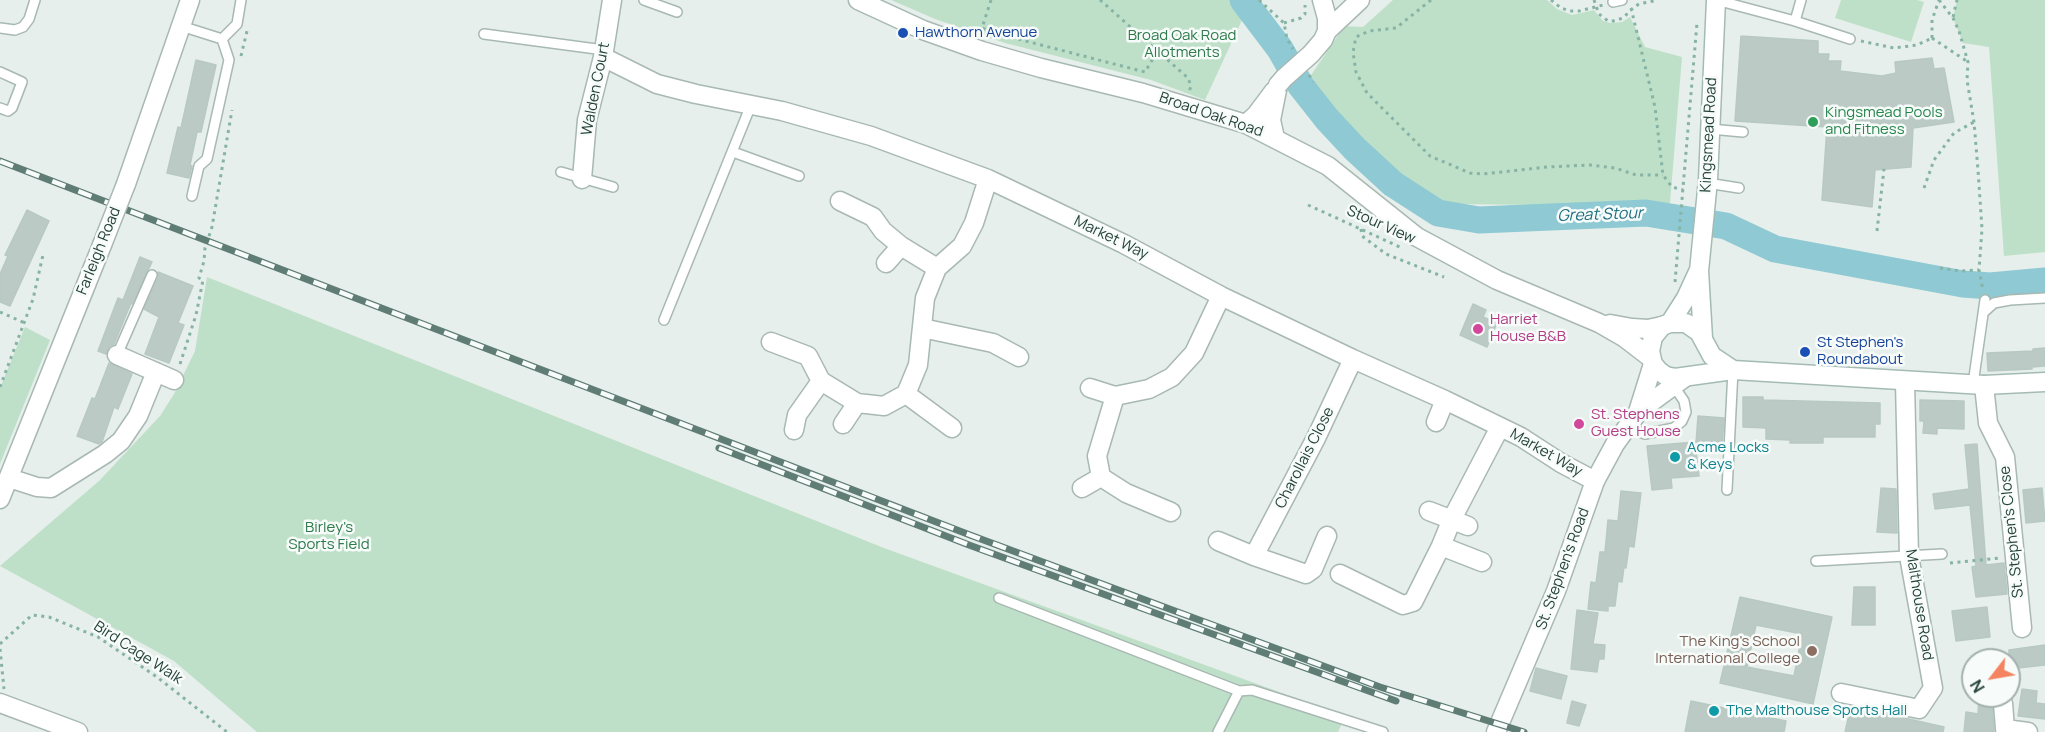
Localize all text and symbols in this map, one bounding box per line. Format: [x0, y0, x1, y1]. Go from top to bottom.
place label: Hawthorn Avenue [915, 24, 1037, 42]
marker: Hawthorn Avenue [896, 26, 910, 40]
park label: Broad Oak Road Allotments [1128, 27, 1236, 62]
street label: Walden Court [578, 41, 614, 137]
street label: Kingsmead Road [1697, 77, 1721, 193]
street label: Broad Oak Road [1157, 89, 1265, 141]
place label: Kingsmead Pools and Fitness [1825, 104, 1943, 139]
marker: Kingsmead Pools and Fitness [1806, 115, 1820, 129]
street label: Stour View [1344, 202, 1418, 248]
street label: Farleigh Road [73, 204, 125, 298]
water label: Great Stour [1557, 204, 1643, 226]
street label: Market Way [1071, 212, 1151, 264]
place label: Harriet House B&B [1490, 311, 1566, 346]
marker: Harriet House B&B [1471, 322, 1485, 336]
place label: St Stephen's Roundabout [1817, 334, 1903, 369]
marker: St Stephen's Roundabout [1798, 345, 1812, 359]
street label: Charollais Close [1272, 404, 1338, 512]
place label: St. Stephens Guest House [1591, 406, 1681, 441]
marker: St. Stephens Guest House [1572, 417, 1586, 431]
street label: Market Way [1507, 425, 1585, 481]
place label: Acme Locks & Keys [1687, 439, 1769, 474]
marker: Acme Locks & Keys [1668, 450, 1682, 464]
street label: St. Stephen's Close [1996, 465, 2028, 599]
street label: St. Stephen's Road [1533, 505, 1593, 633]
park label: Birley's Sports Field [288, 519, 370, 554]
street label: Malthouse Road [1901, 548, 1937, 662]
street label: Bird Cage Walk [90, 618, 186, 688]
place label: The King's School International College [1655, 633, 1800, 668]
marker: The King's School International College [1805, 644, 1819, 658]
north arrow [1961, 648, 2021, 708]
text: N [1965, 676, 1990, 697]
place label: The Malthouse Sports Hall [1726, 702, 1907, 720]
marker: The Malthouse Sports Hall [1707, 704, 1721, 718]

